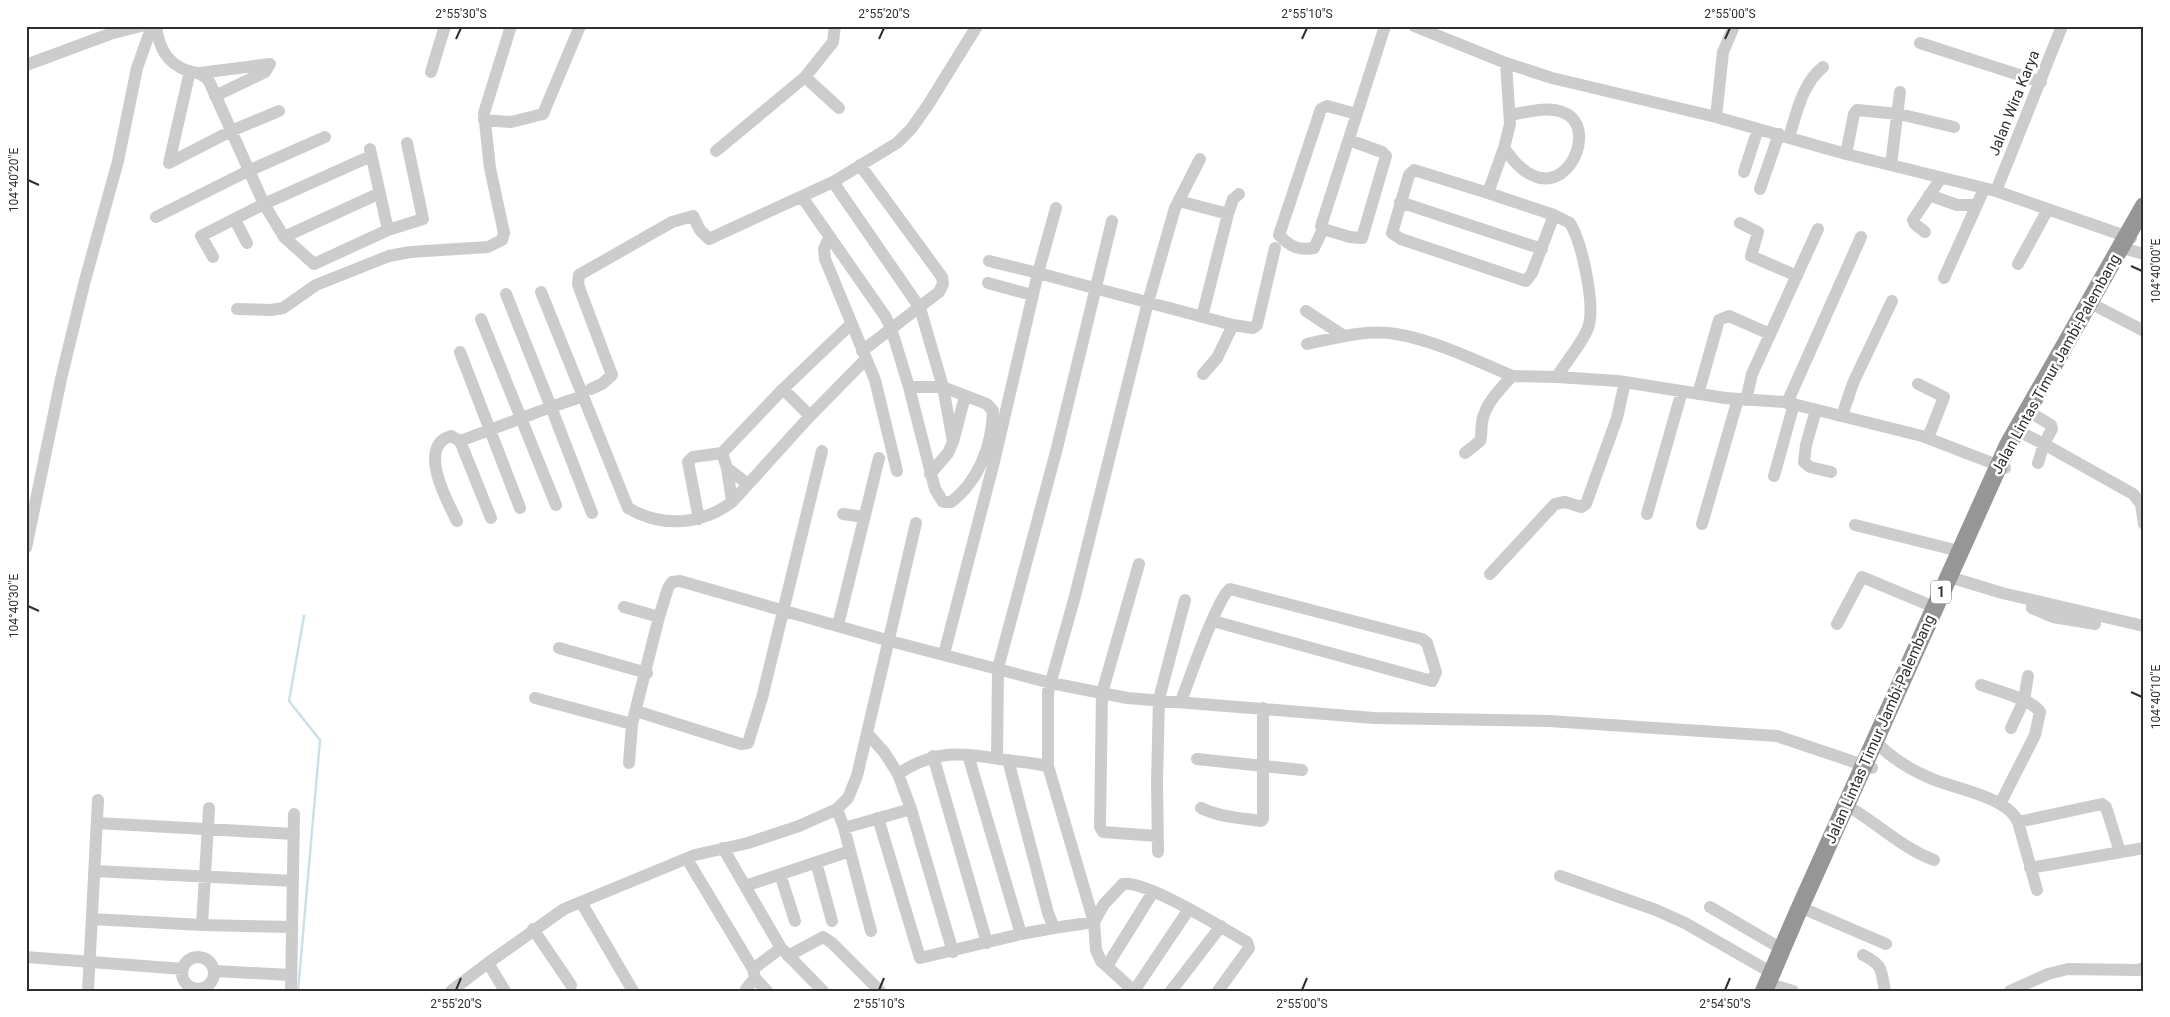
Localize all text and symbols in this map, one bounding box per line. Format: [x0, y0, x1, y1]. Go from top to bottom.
text: 2°55'30"S [435, 7, 487, 21]
text: 2°55'20"S [858, 7, 910, 21]
text: 2°55'10"S [1281, 7, 1333, 21]
text: 2°55'00"S [1704, 7, 1756, 21]
street label: Jalan Wira Karya [1985, 48, 2043, 158]
text: 104°40'20"E [7, 148, 21, 212]
text: 104°40'00"E [2149, 239, 2163, 303]
street label: Jalan Lintas Timur Jambi-Palembang [1988, 251, 2124, 477]
text: 104°40'30"E [7, 574, 21, 638]
road number: 1 [1931, 580, 1951, 604]
street label: Jalan Lintas Timur Jambi-Palembang [1821, 612, 1939, 846]
text: 104°40'10"E [2149, 665, 2163, 729]
text: 2°55'20"S [430, 997, 482, 1011]
text: 2°55'10"S [853, 997, 905, 1011]
text: 2°55'00"S [1276, 997, 1328, 1011]
text: 2°54'50"S [1699, 997, 1751, 1011]

